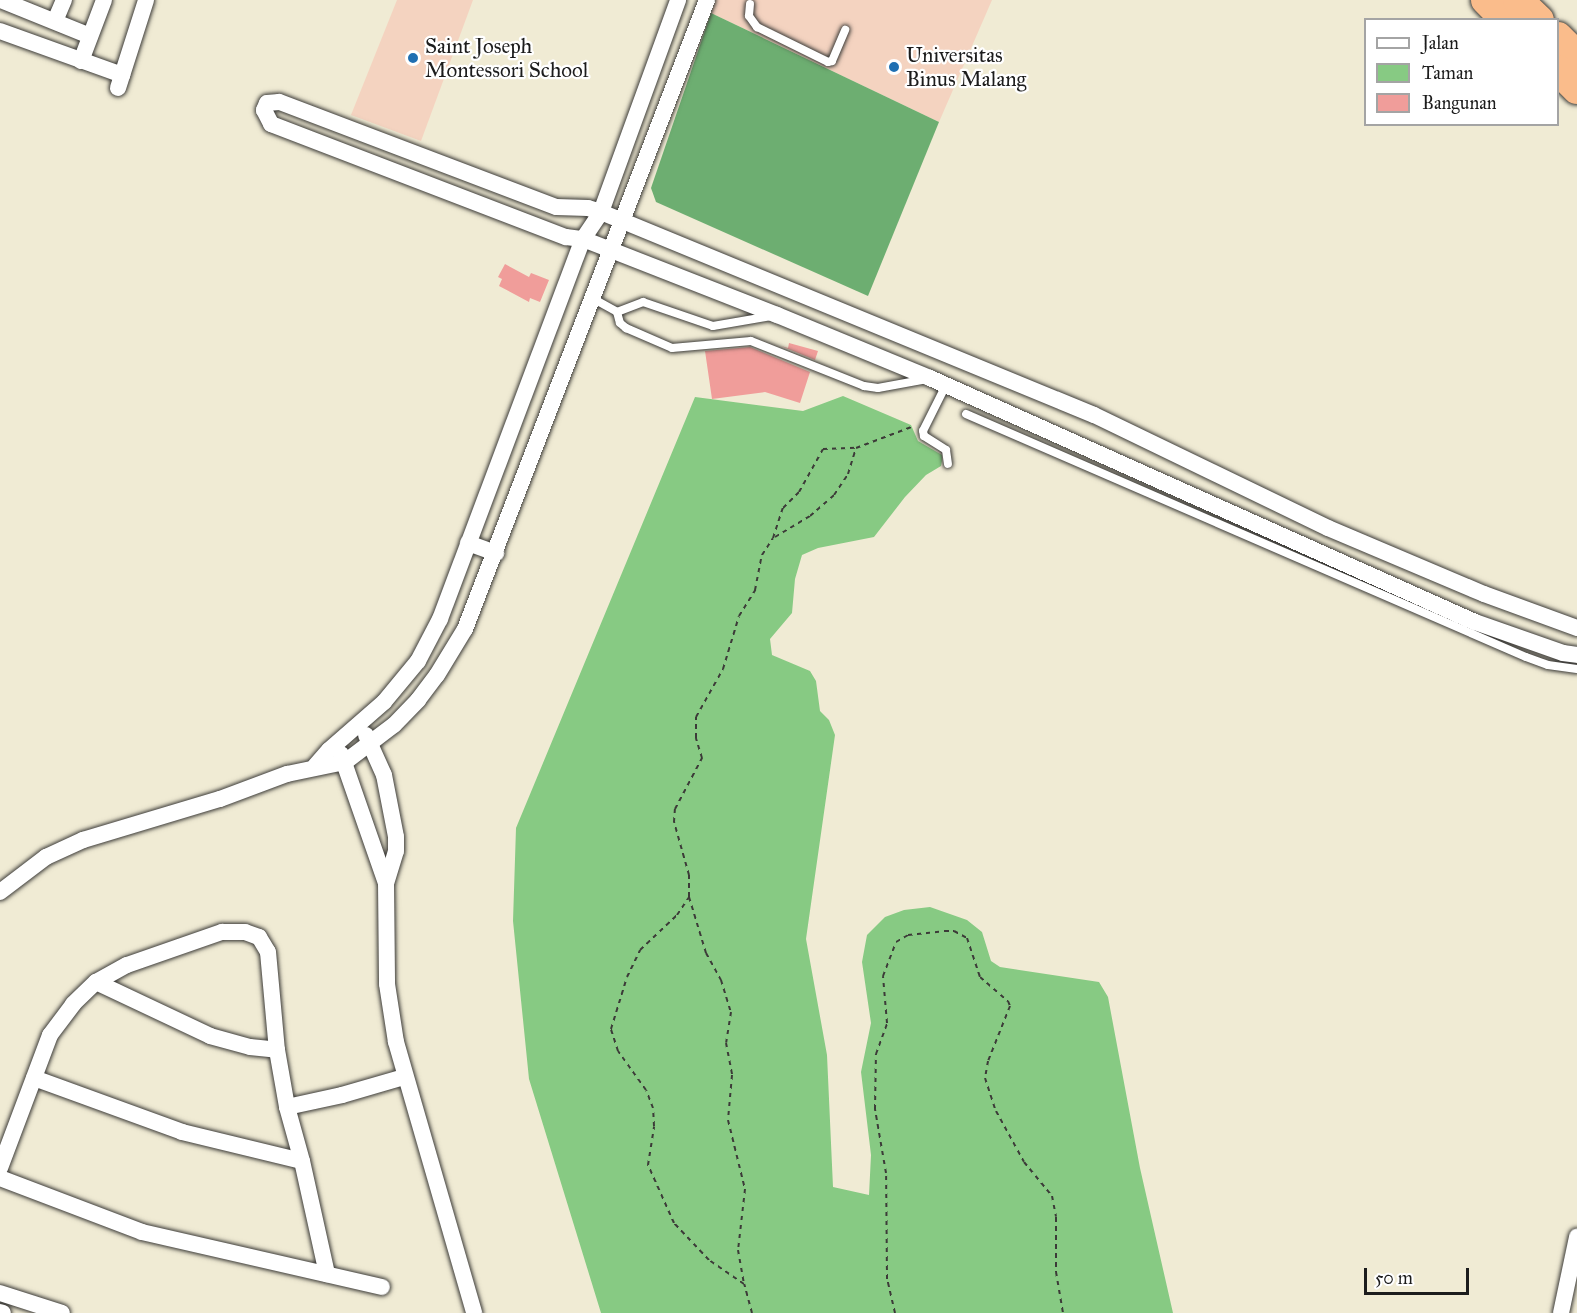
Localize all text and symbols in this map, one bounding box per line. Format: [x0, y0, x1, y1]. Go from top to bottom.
legend [1364, 18, 1559, 126]
text: Jalan [1422, 32, 1459, 54]
place label: Saint Joseph Montessori School [425, 33, 588, 83]
place label: Universitas Binus Malang [906, 42, 1026, 92]
marker: Saint Joseph Montessori School [406, 51, 420, 65]
marker: Universitas Binus Malang [887, 60, 901, 74]
text: Taman [1422, 62, 1473, 84]
text: Bangunan [1422, 92, 1497, 114]
scale bar [1367, 1256, 1472, 1294]
text: 50 m [1375, 1267, 1413, 1289]

